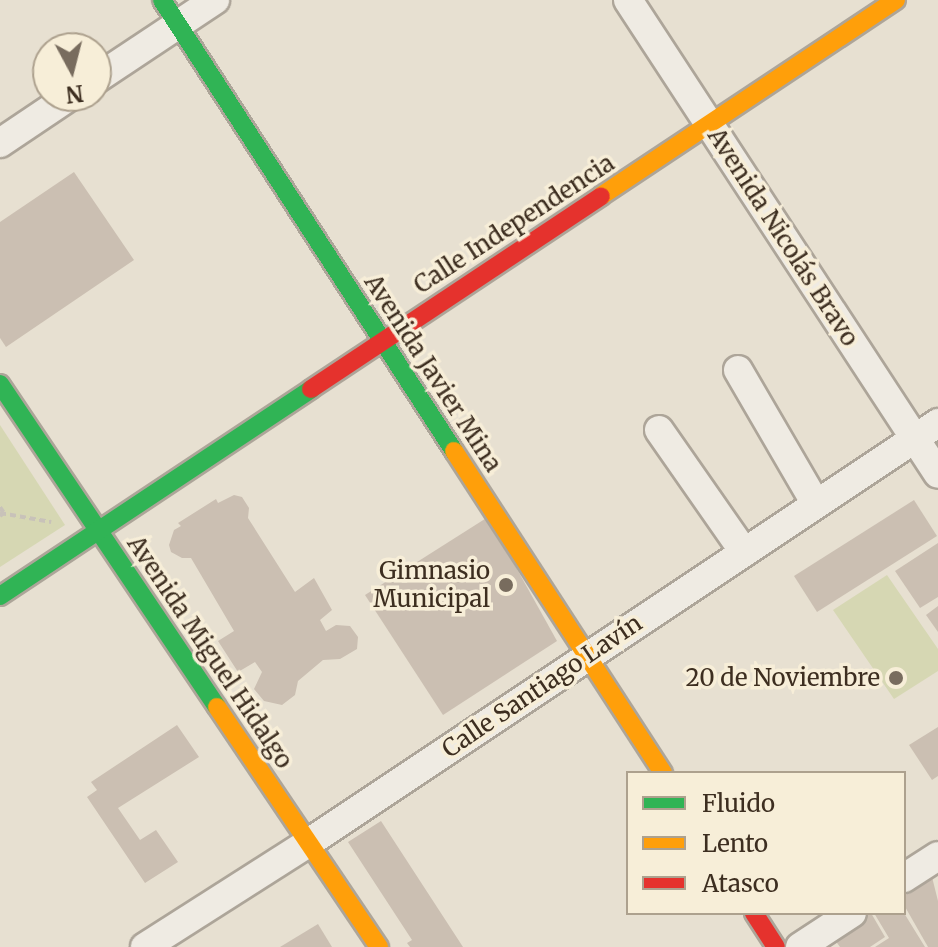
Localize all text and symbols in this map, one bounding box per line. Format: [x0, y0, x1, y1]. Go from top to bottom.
north arrow [32, 32, 112, 112]
text: N [64, 79, 85, 109]
street label: Avenida Nicolás Bravo [702, 123, 864, 351]
street label: Calle Independencia [408, 148, 620, 300]
street label: Avenida Javier Mina [358, 269, 508, 477]
street label: Avenida Miguel Hidalgo [121, 530, 299, 774]
place label: Gimnasio Municipal [373, 557, 490, 613]
marker: Gimnasio Municipal [497, 576, 515, 594]
street label: Calle Santiago Lavín [437, 608, 647, 764]
place label: 20 de Noviembre [685, 664, 880, 692]
marker: 20 de Noviembre [887, 669, 905, 687]
legend [626, 771, 906, 915]
text: Fluido [702, 788, 775, 819]
text: Lento [702, 828, 768, 859]
text: Atasco [702, 868, 779, 899]

